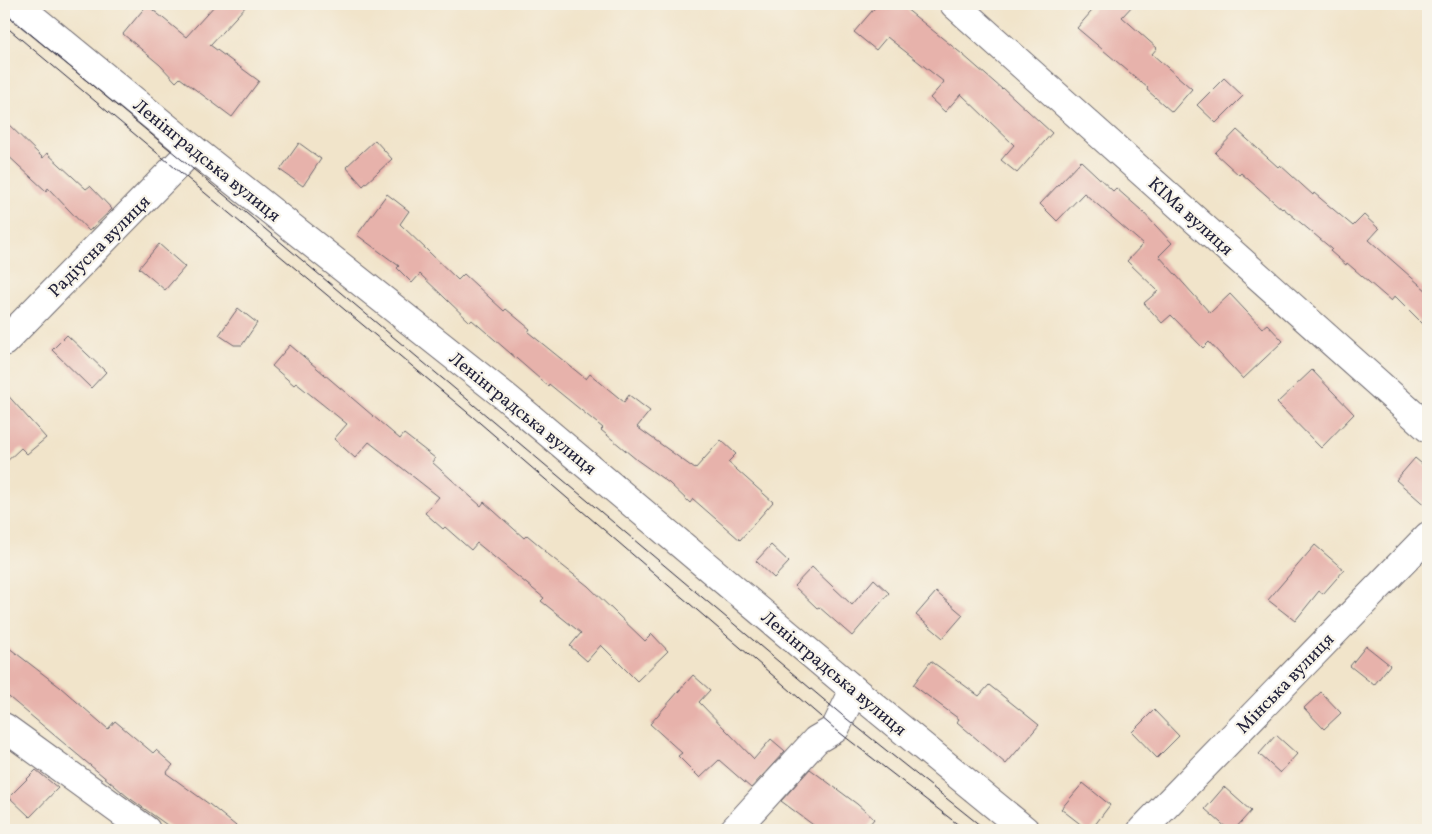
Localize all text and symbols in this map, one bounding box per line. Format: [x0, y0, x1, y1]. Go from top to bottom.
street label: Ленінградська вулиця [127, 94, 285, 229]
street label: КІМа вулиця [1142, 172, 1238, 262]
street label: Радіусна вулиця [43, 190, 157, 304]
street label: Ленінградська вулиця [443, 347, 601, 482]
street label: Ленінградська вулиця [755, 606, 911, 743]
street label: Мінська вулиця [1232, 628, 1341, 740]

